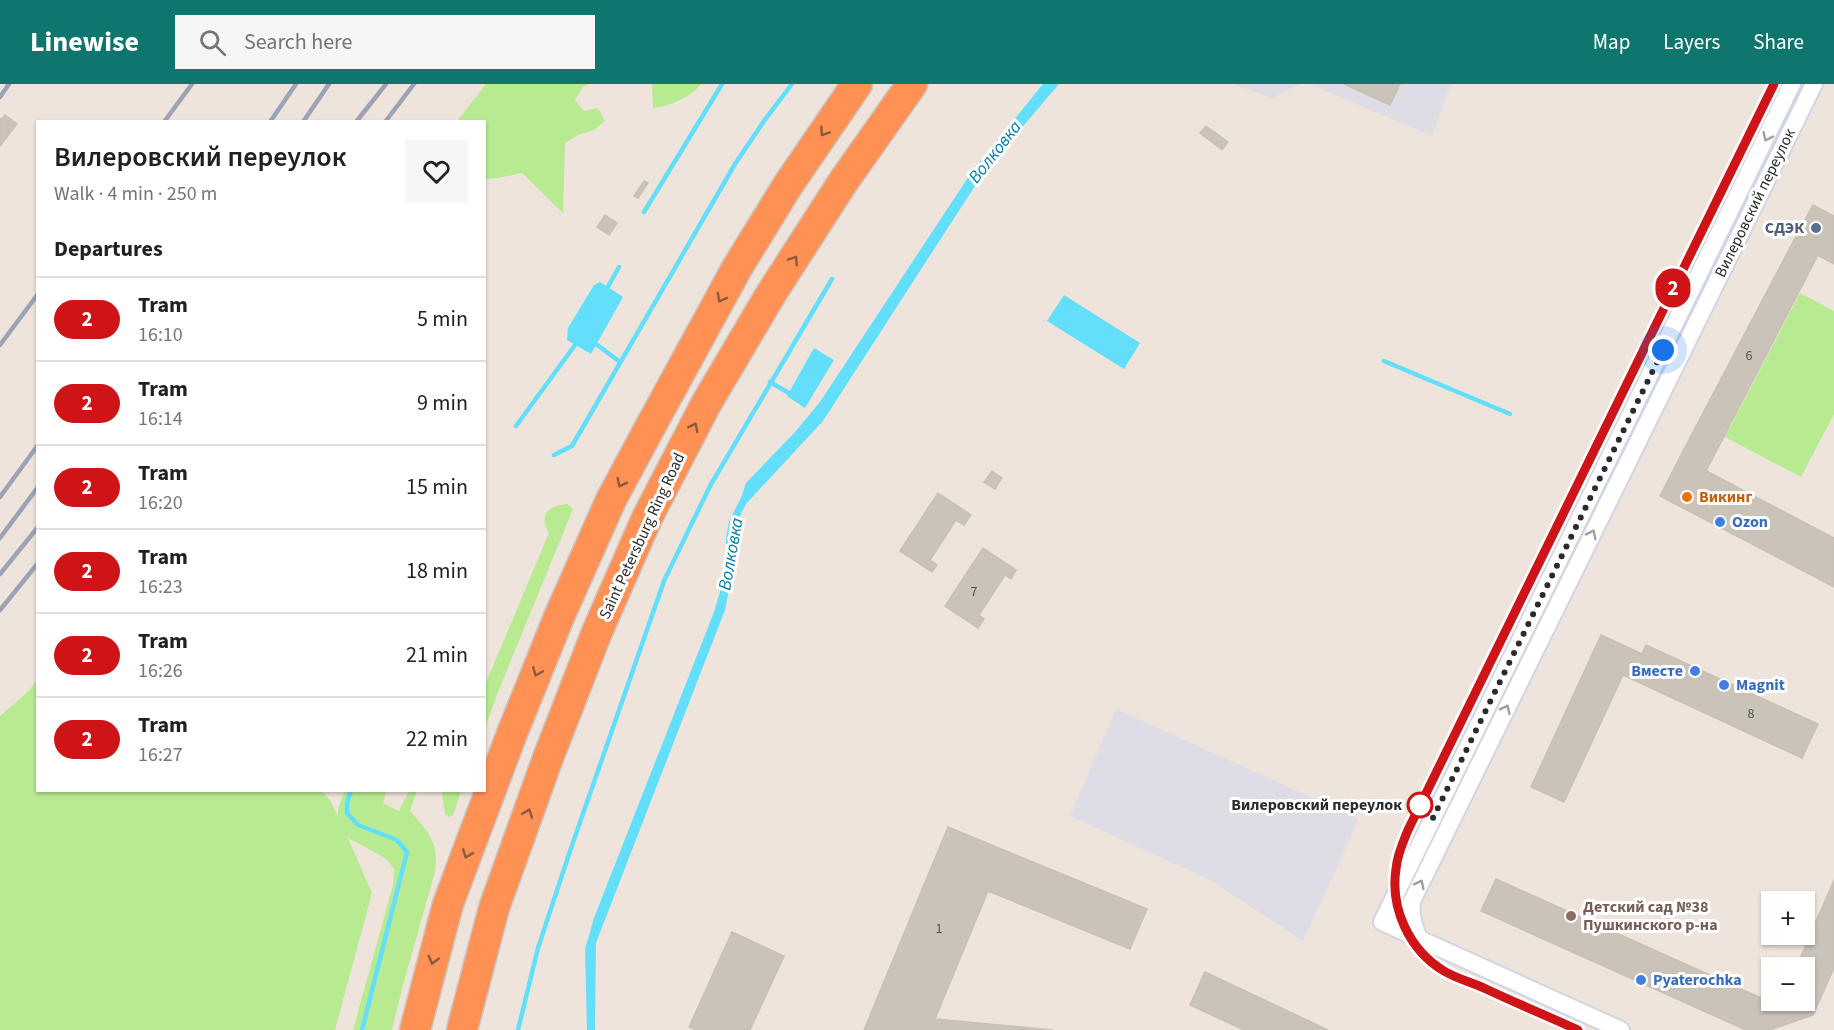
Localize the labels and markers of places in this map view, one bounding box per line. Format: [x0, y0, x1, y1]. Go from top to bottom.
place label: СДЭК [1765, 217, 1804, 239]
marker: СДЭК [1809, 221, 1823, 235]
place label: Викинг [1699, 486, 1752, 508]
marker: Викинг [1680, 490, 1694, 504]
place label: Ozon [1732, 511, 1768, 533]
marker: Ozon [1713, 515, 1727, 529]
place label: Вместе [1631, 660, 1683, 682]
marker: Вместе [1688, 664, 1702, 678]
place label: Magnit [1736, 674, 1785, 696]
marker: Magnit [1717, 678, 1731, 692]
marker: Вилеровский переулок [1407, 792, 1433, 818]
place label: Вилеровский переулок [1231, 794, 1402, 816]
place label: Детский сад №38 Пушкинского р-на [1583, 896, 1718, 936]
marker: Детский сад №38 Пушкинского р-на [1564, 909, 1578, 923]
place label: Pyaterochka [1653, 969, 1742, 991]
marker: Pyaterochka [1634, 973, 1648, 987]

